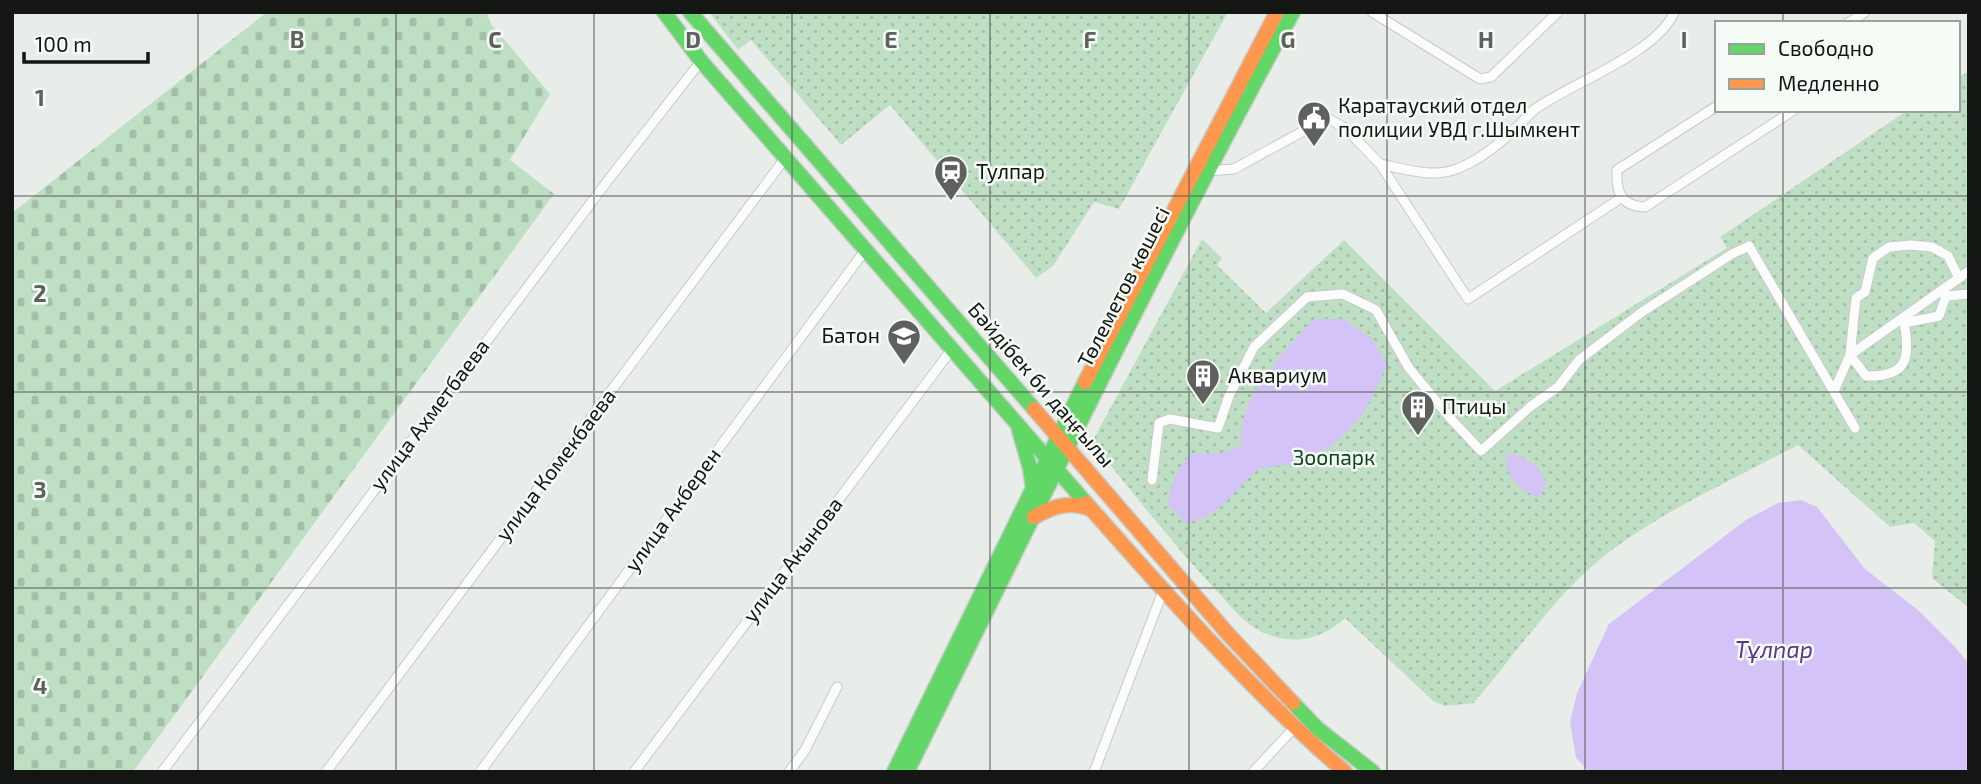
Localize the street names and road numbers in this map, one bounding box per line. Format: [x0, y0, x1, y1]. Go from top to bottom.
street label: Төлеметов көшесі [1071, 202, 1174, 371]
street label: Бәйдібек би даңғылы [964, 296, 1121, 472]
street label: улица Ахметбаева [364, 334, 495, 495]
street label: улица Комекбаева [489, 383, 621, 546]
street label: улица Акберен [619, 442, 726, 576]
street label: улица Акынова [737, 492, 848, 627]

